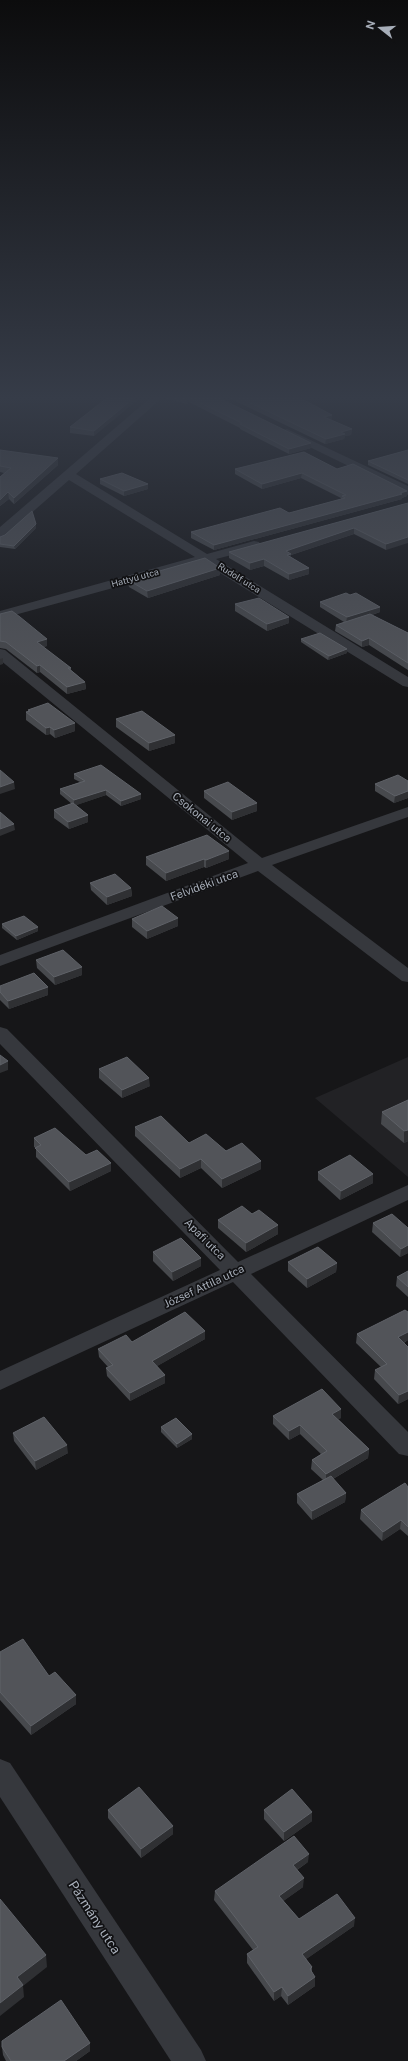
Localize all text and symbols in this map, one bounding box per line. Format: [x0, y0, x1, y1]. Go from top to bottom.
north arrow [360, 8, 400, 48]
text: N [363, 19, 377, 31]
street label: Rudolf utca [216, 560, 263, 595]
street label: Hattyú utca [110, 566, 160, 589]
street label: Csokonai utca [170, 790, 234, 844]
street label: Felvidéki utca [169, 867, 239, 903]
street label: Apafi utca [182, 1216, 228, 1262]
street label: József Attila utca [162, 1262, 246, 1310]
street label: Pázmány utca [65, 1878, 124, 1957]

